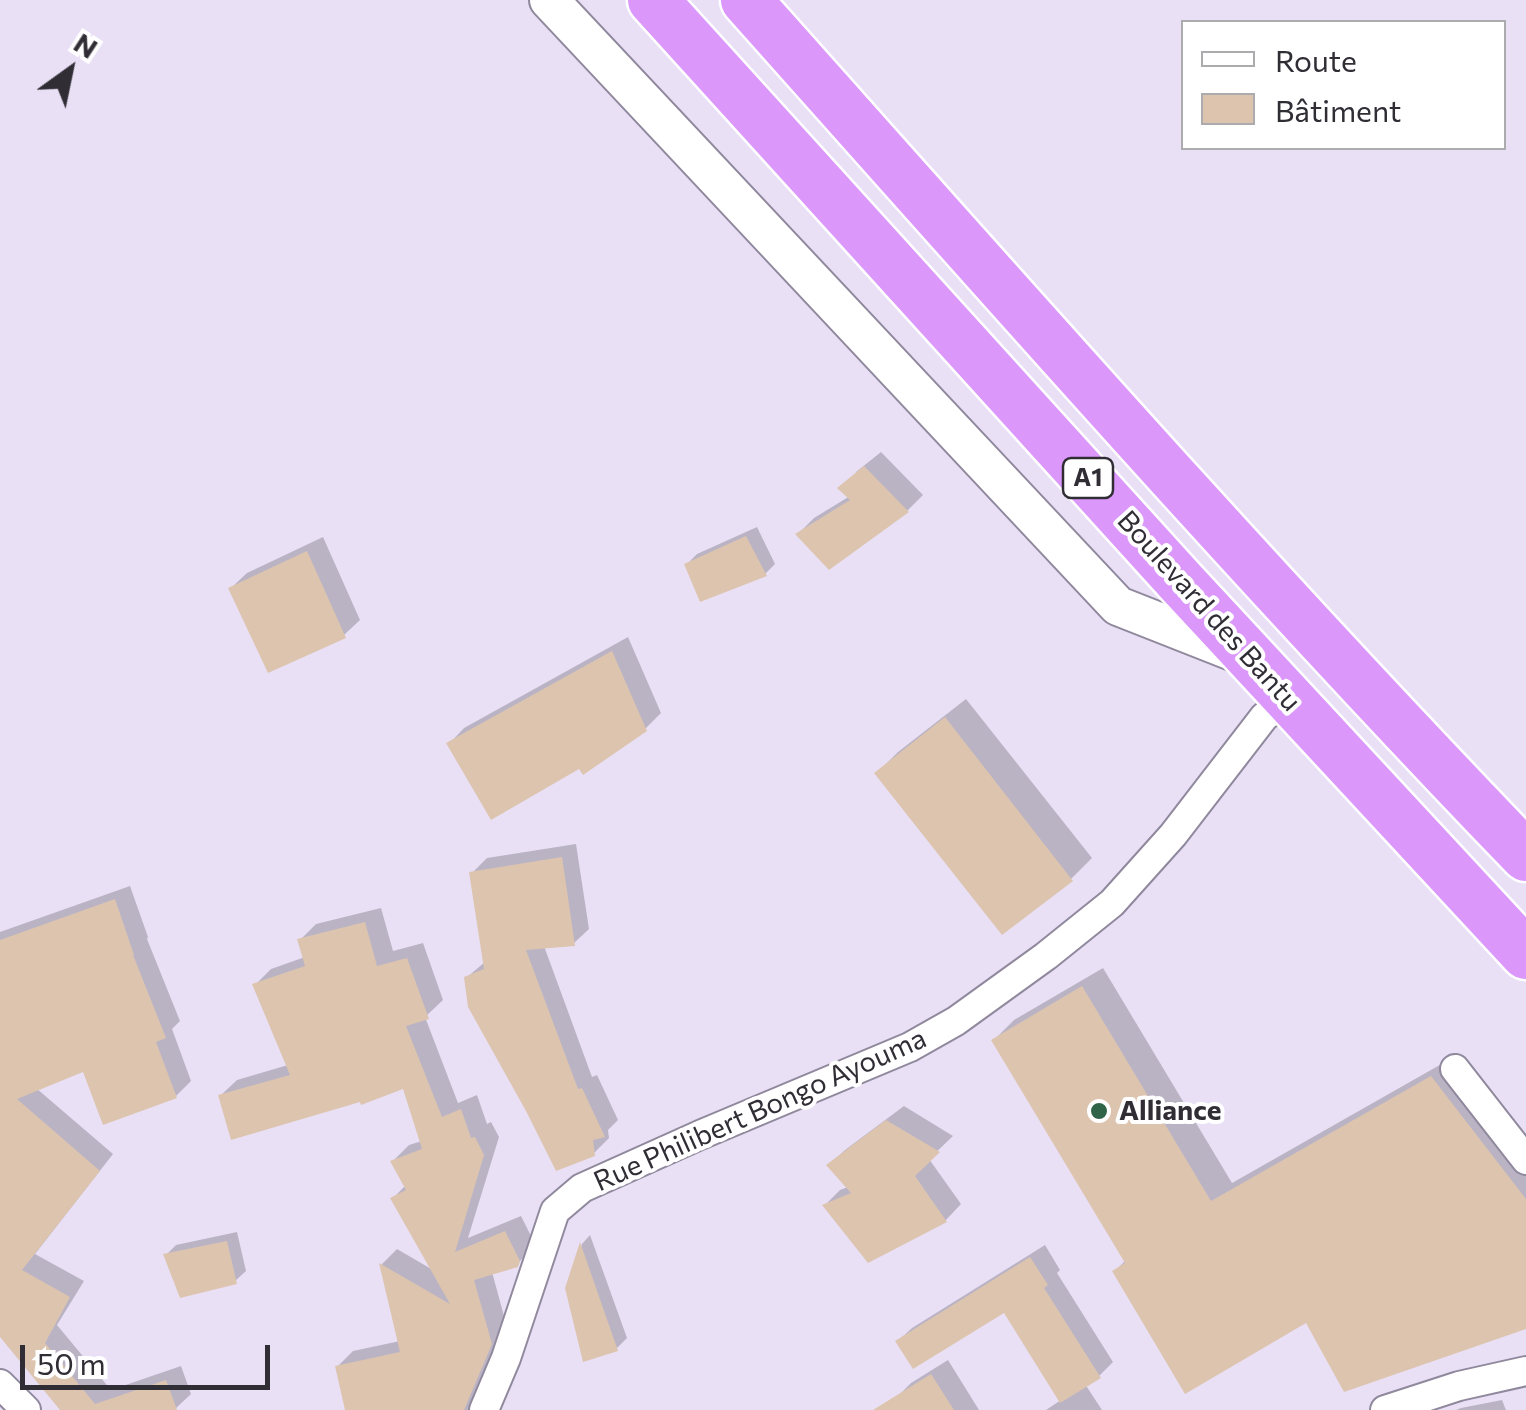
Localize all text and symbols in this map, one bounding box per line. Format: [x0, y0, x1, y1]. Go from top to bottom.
north arrow [20, 20, 120, 120]
legend [1181, 20, 1506, 150]
text: N [68, 25, 104, 65]
text: Route [1275, 41, 1357, 78]
text: Bâtiment [1275, 91, 1401, 128]
road number: A1 [1063, 458, 1113, 498]
street label: Boulevard des Bantu [1110, 504, 1308, 718]
street label: Rue Philibert Bongo Ayouma [589, 1021, 931, 1199]
place label: Alliance [1119, 1094, 1221, 1128]
marker: Alliance [1088, 1100, 1110, 1122]
scale bar [25, 1325, 275, 1387]
text: 50 m [37, 1344, 106, 1381]

